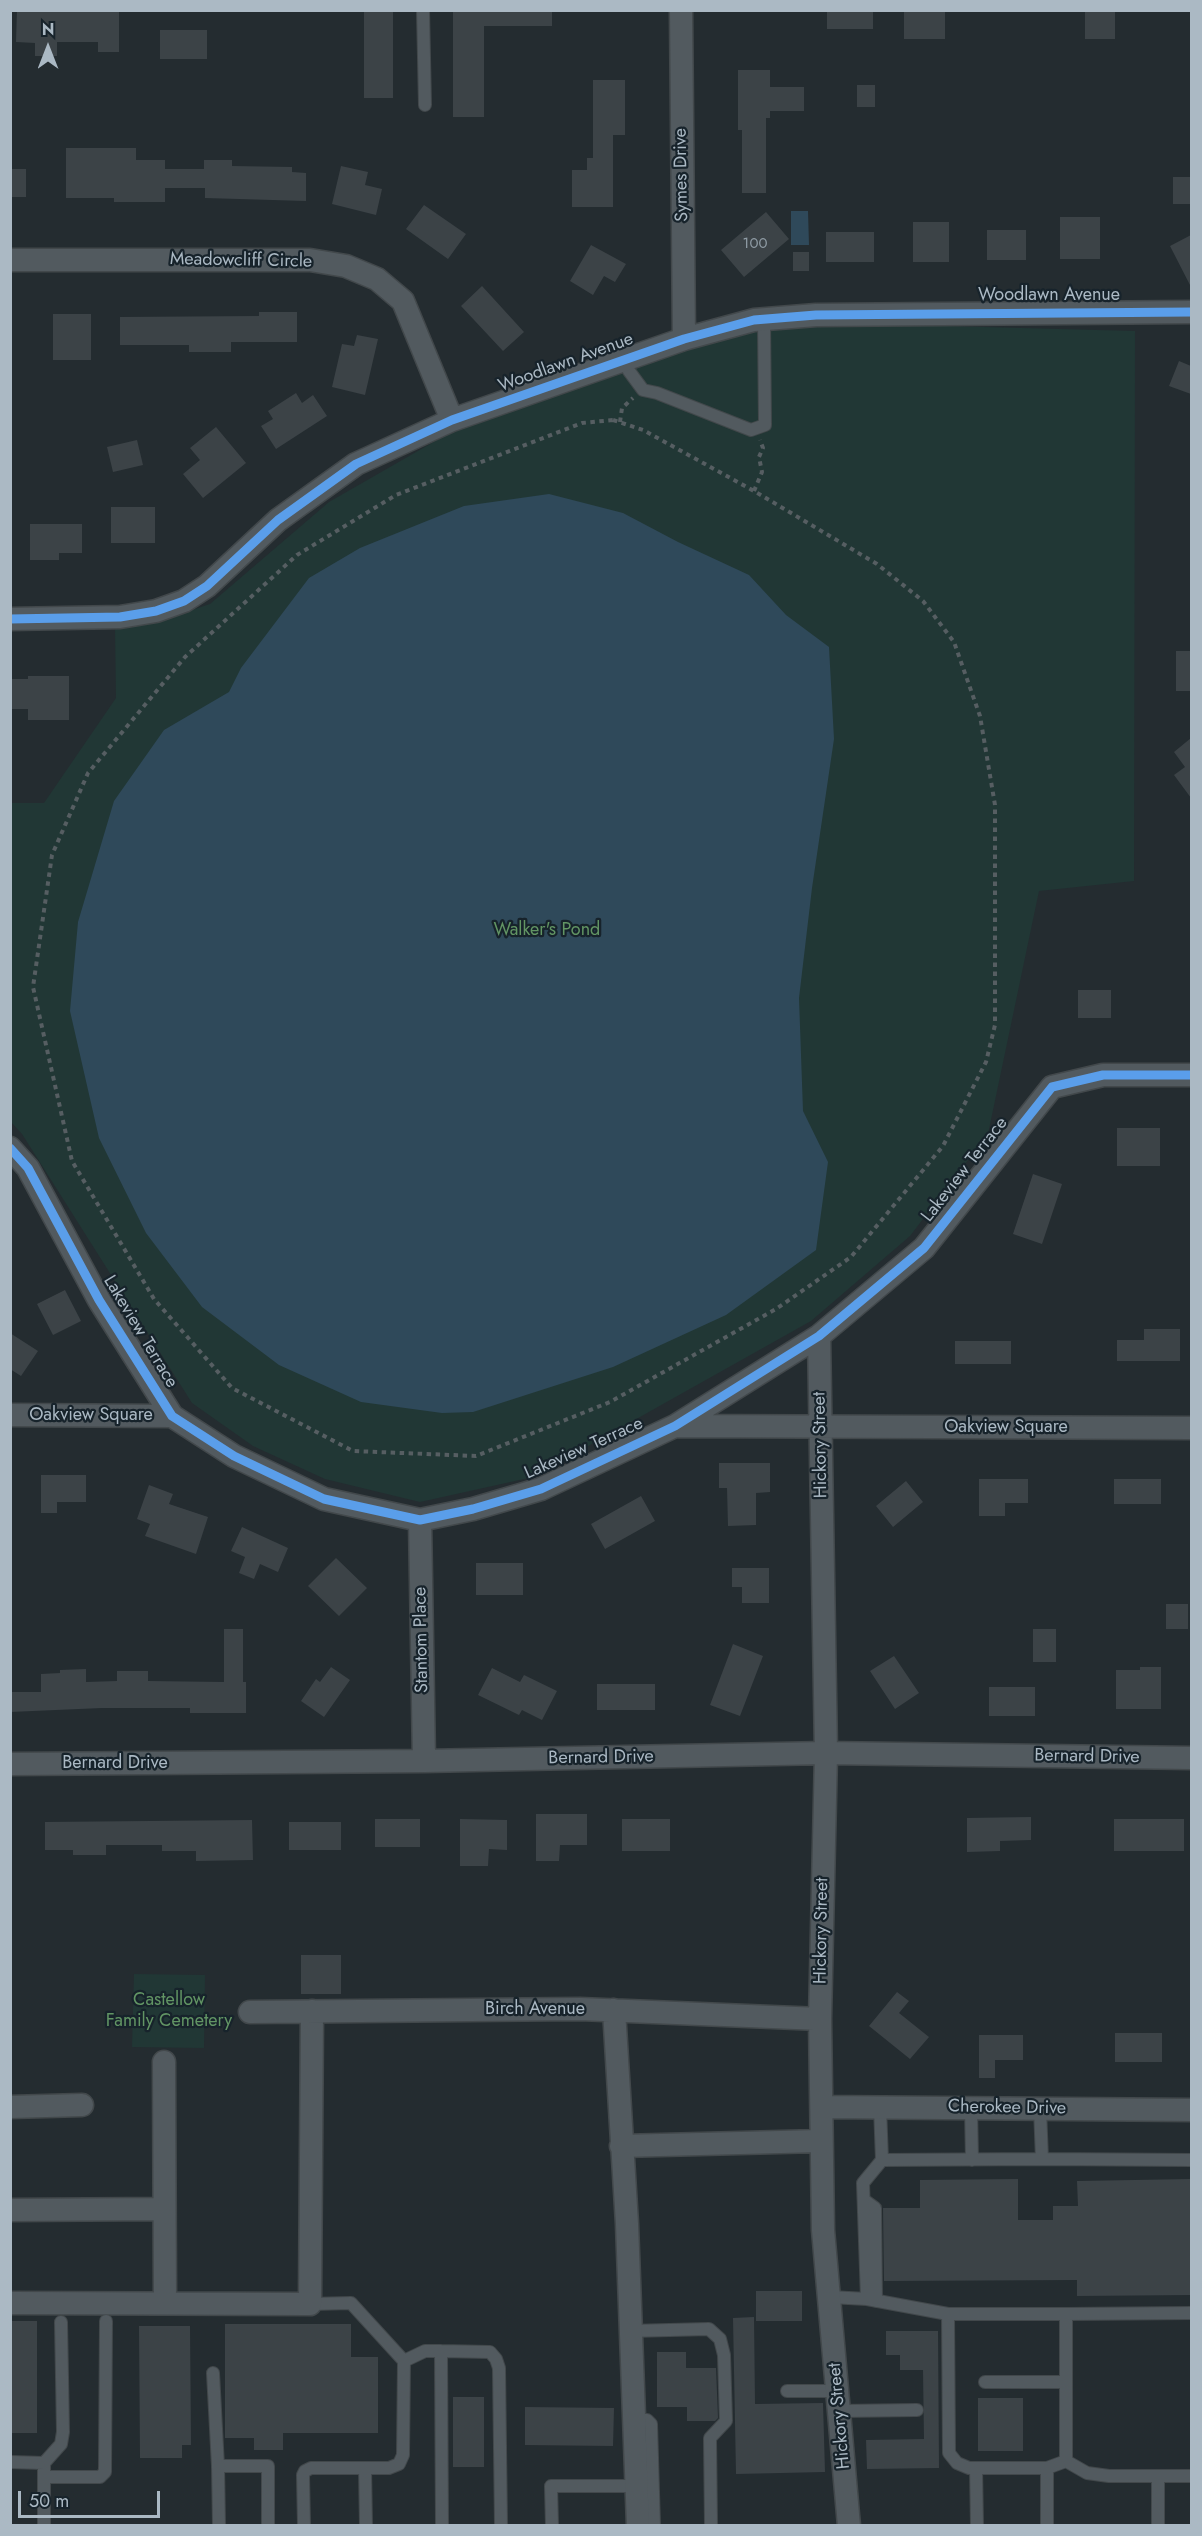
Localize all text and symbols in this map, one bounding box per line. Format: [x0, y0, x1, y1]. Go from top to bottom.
north arrow [18, 18, 78, 78]
text: N [42, 18, 54, 41]
street label: Symes Drive [670, 128, 694, 222]
house number: 100 [743, 235, 767, 253]
street label: Meadowcliff Circle [170, 249, 312, 273]
street label: Woodlawn Avenue [978, 285, 1120, 307]
street label: Woodlawn Avenue [496, 329, 636, 397]
park label: Walker's Pond [494, 920, 600, 942]
street label: Lakeview Terrace [917, 1113, 1013, 1227]
street label: Lakeview Terrace [98, 1272, 182, 1392]
street label: Hickory Street [809, 1392, 833, 1498]
street label: Oakview Square [29, 1405, 153, 1427]
street label: Lakeview Terrace [521, 1413, 647, 1485]
street label: Oakview Square [944, 1417, 1068, 1439]
street label: Stantom Place [410, 1587, 434, 1693]
street label: Bernard Drive [1034, 1745, 1140, 1769]
street label: Bernard Drive [548, 1746, 654, 1770]
street label: Bernard Drive [62, 1753, 168, 1775]
street label: Hickory Street [810, 1878, 834, 1984]
park label: Castellow Family Cemetery [106, 1990, 232, 2032]
street label: Birch Avenue [485, 1999, 585, 2021]
street label: Cherokee Drive [948, 2096, 1066, 2120]
street label: Hickory Street [825, 2362, 855, 2470]
scale bar [21, 2479, 164, 2517]
text: 50 m [29, 2488, 69, 2514]

